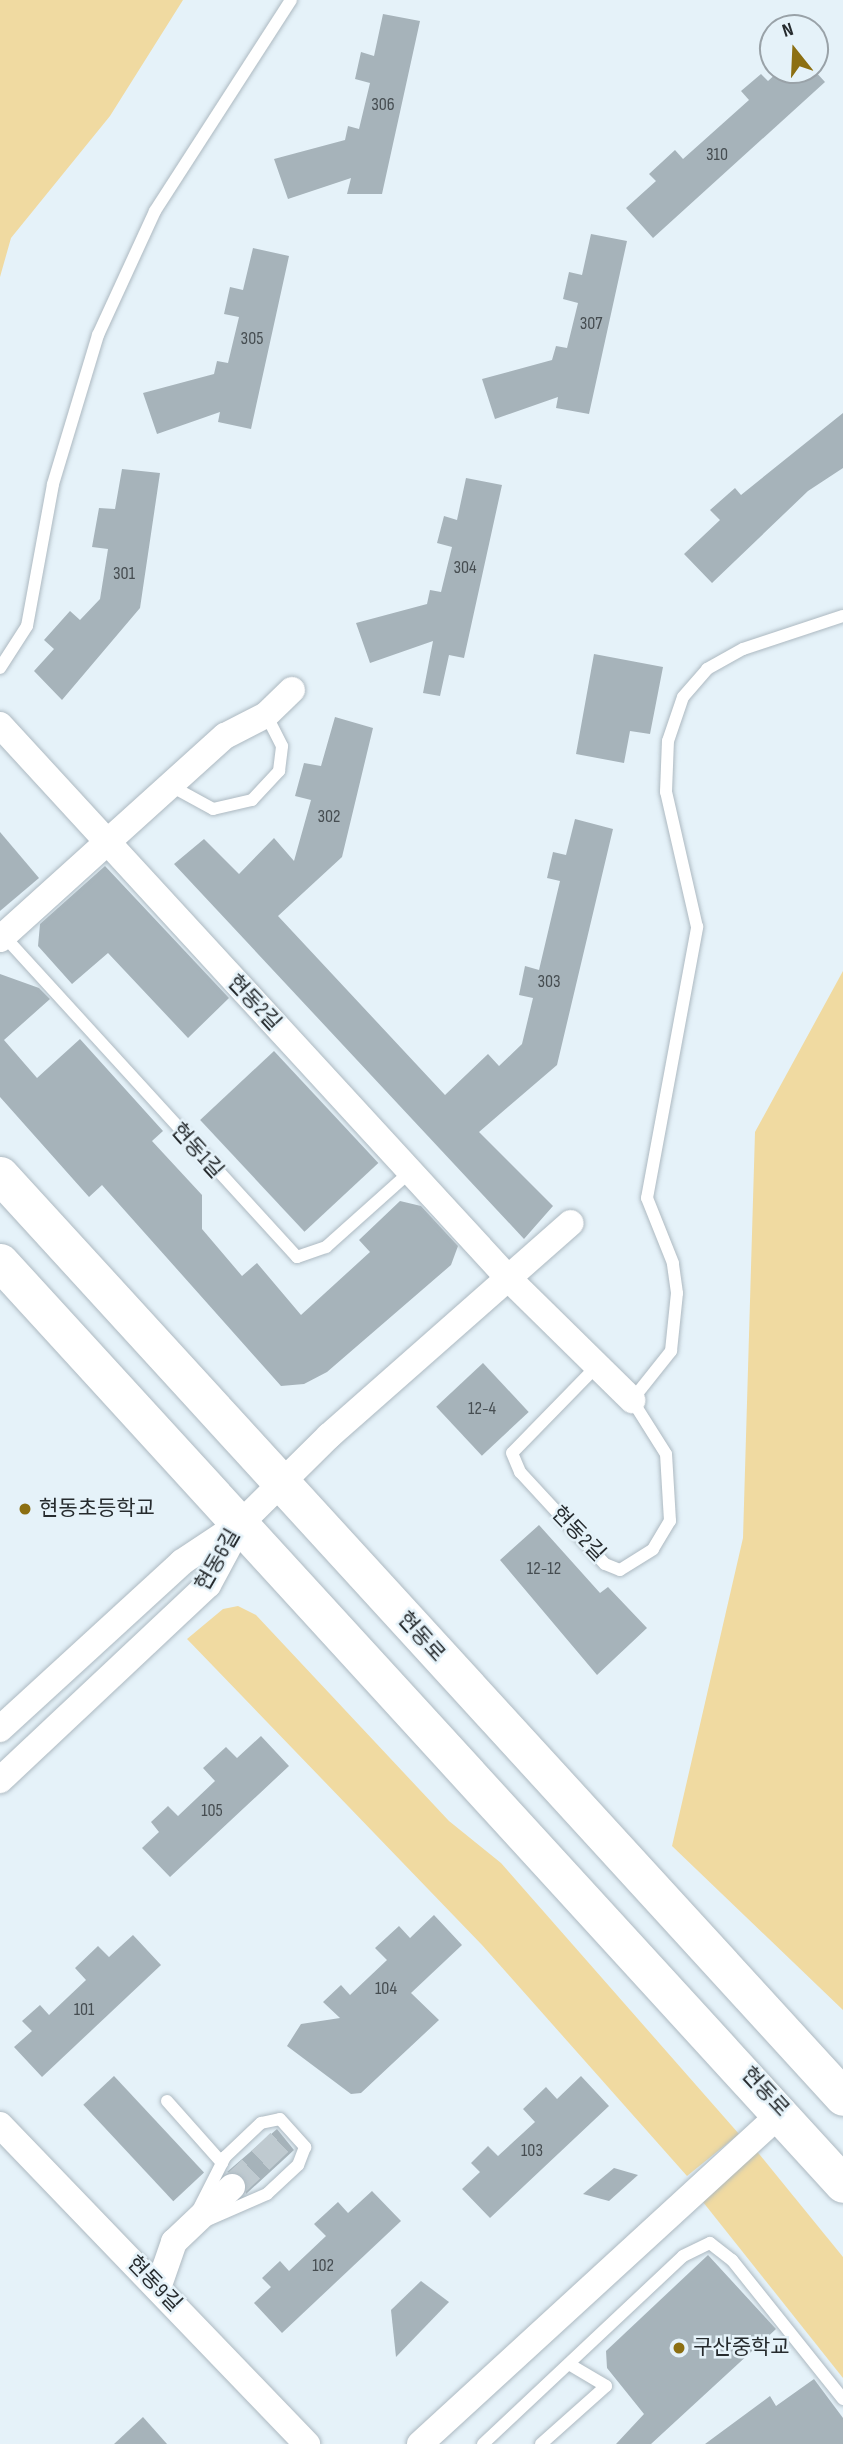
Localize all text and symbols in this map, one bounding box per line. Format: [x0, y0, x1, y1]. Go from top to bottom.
north arrow [759, 14, 829, 84]
text: N [780, 18, 796, 43]
house number: 306 [371, 94, 395, 116]
house number: 310 [706, 144, 728, 166]
house number: 307 [580, 313, 602, 335]
house number: 305 [241, 328, 263, 350]
house number: 304 [453, 557, 477, 579]
house number: 301 [113, 563, 135, 585]
house number: 302 [318, 806, 340, 828]
street label: 현동2길 [222, 970, 286, 1036]
house number: 303 [537, 971, 561, 993]
street label: 현동1길 [166, 1118, 228, 1184]
house number: 12-4 [468, 1398, 496, 1420]
place label: 현동초등학교 [39, 1496, 155, 1522]
marker: 현동초등학교 [17, 1501, 33, 1517]
street label: 현동2길 [546, 1501, 610, 1567]
street label: 현동6길 [190, 1525, 246, 1595]
house number: 12-12 [527, 1558, 561, 1580]
street label: 현동로 [392, 1607, 450, 1667]
house number: 105 [201, 1800, 223, 1822]
house number: 104 [375, 1978, 397, 2000]
house number: 101 [74, 1999, 94, 2021]
street label: 현동로 [736, 2062, 794, 2122]
house number: 103 [521, 2140, 543, 2162]
street label: 현동9길 [122, 2251, 186, 2317]
house number: 102 [312, 2255, 334, 2277]
place label: 구산중학교 [693, 2335, 790, 2361]
marker: 구산중학교 [671, 2340, 687, 2356]

